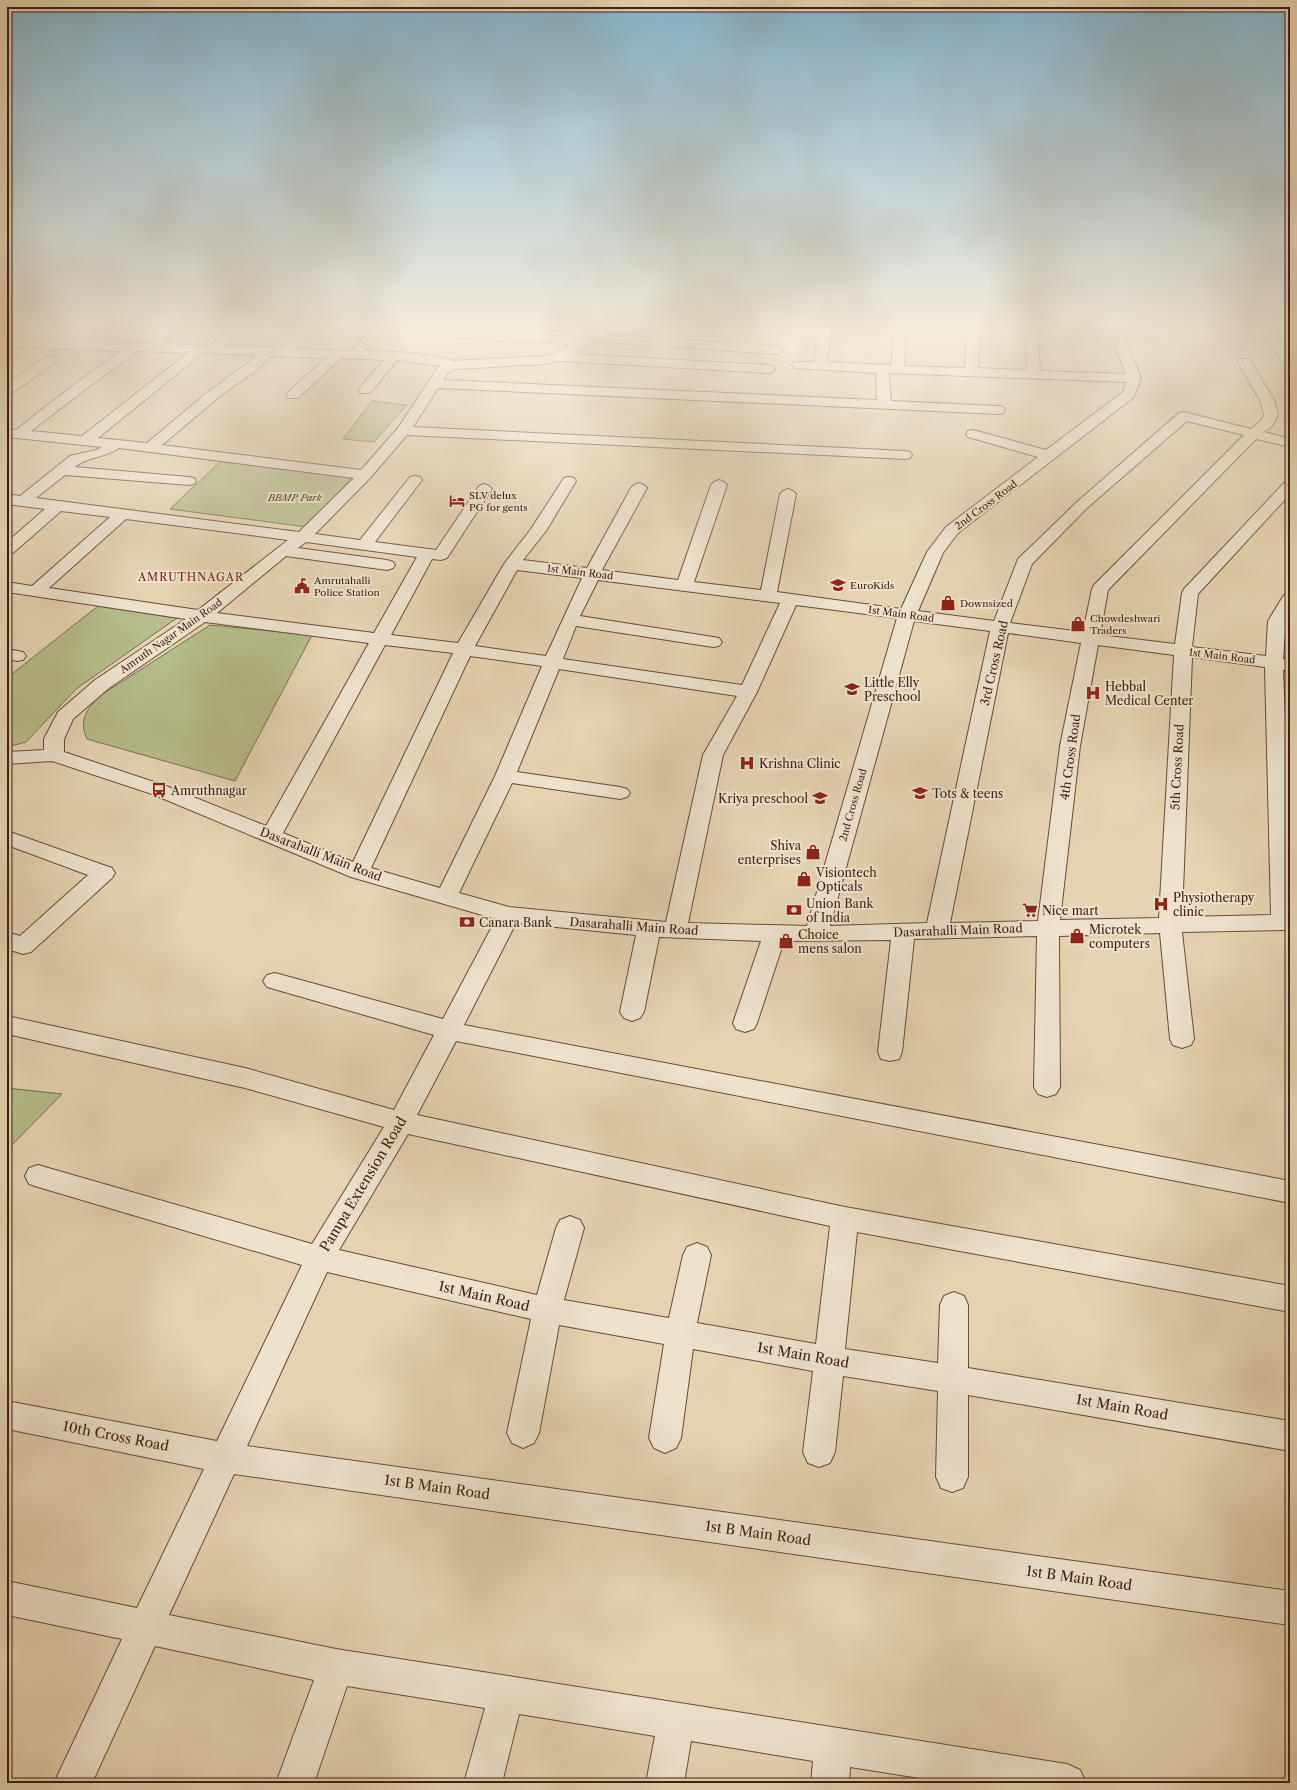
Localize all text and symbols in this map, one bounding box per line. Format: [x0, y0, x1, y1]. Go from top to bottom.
street label: 2nd Cross Road [952, 477, 1020, 533]
place label: SLV delux PG for gents [469, 489, 528, 514]
park label: BBMP Park [267, 491, 323, 504]
hotel icon: SLV delux PG for gents [448, 492, 466, 510]
street label: 1st Main Road [546, 561, 614, 583]
district label: AMRUTHNAGAR [137, 570, 244, 584]
place label: Amrutahalli Police Station [313, 574, 381, 599]
school or university icon: EuroKids [829, 576, 847, 594]
public building icon: Amrutahalli Police Station [293, 577, 311, 595]
place label: EuroKids [850, 579, 894, 592]
shop icon: Downsized [939, 594, 957, 612]
street label: Amruth Nagar Main Road [116, 596, 225, 677]
place label: Downsized [960, 597, 1013, 610]
street label: 1st Main Road [867, 603, 935, 625]
place label: Chowdeshwari Traders [1090, 612, 1160, 637]
shop icon: Chowdeshwari Traders [1069, 615, 1087, 633]
street label: 3rd Cross Road [977, 618, 1011, 707]
street label: 1st Main Road [1188, 645, 1256, 667]
place label: Little Elly Preschool [864, 675, 921, 704]
place label: Hebbal Medical Center [1105, 679, 1193, 708]
school or university icon: Little Elly Preschool [843, 680, 861, 698]
hospital icon: Hebbal Medical Center [1084, 684, 1102, 702]
street label: 4th Cross Road [1057, 712, 1084, 801]
street label: 5th Cross Road [1167, 723, 1187, 810]
hospital icon: Krishna Clinic [738, 754, 756, 772]
place label: Krishna Clinic [759, 756, 841, 771]
street label: 2nd Cross Road [836, 767, 870, 843]
bus stop icon: Amruthnagar [150, 781, 168, 799]
place label: Amruthnagar [170, 783, 247, 798]
school or university icon: Tots & teens [911, 784, 929, 802]
place label: Tots & teens [932, 786, 1003, 801]
school or university icon: Kriya preschool [811, 789, 829, 807]
place label: Kriya preschool [718, 791, 808, 806]
street label: Dasarahalli Main Road [258, 824, 385, 884]
place label: Shiva enterprises [737, 838, 802, 867]
shop icon: Shiva enterprises [804, 843, 822, 861]
place label: Visiontech Opticals [815, 865, 877, 894]
shop icon: Visiontech Opticals [795, 870, 813, 888]
place label: Physiotherapy clinic [1173, 890, 1255, 919]
hospital icon: Physiotherapy clinic [1152, 895, 1170, 913]
place label: Union Bank of India [806, 896, 874, 925]
bank icon: Union Bank of India [785, 901, 803, 919]
supermarket icon: Nice mart [1021, 901, 1039, 919]
place label: Nice mart [1042, 903, 1099, 918]
bank icon: Canara Bank [458, 913, 476, 931]
street label: Dasarahalli Main Road [569, 914, 700, 938]
place label: Canara Bank [479, 915, 553, 930]
street label: Dasarahalli Main Road [893, 920, 1023, 940]
place label: Microtek computers [1089, 922, 1150, 951]
place label: Choice mens salon [798, 927, 862, 956]
shop icon: Microtek computers [1068, 927, 1086, 945]
shop icon: Choice mens salon [777, 932, 795, 950]
street label: Pampa Extension Road [316, 1113, 411, 1255]
street label: 1st Main Road [436, 1277, 532, 1315]
street label: 1st Main Road [755, 1338, 851, 1372]
street label: 1st Main Road [1074, 1390, 1170, 1424]
street label: 10th Cross Road [61, 1417, 171, 1455]
street label: 1st B Main Road [383, 1471, 492, 1503]
street label: 1st B Main Road [704, 1517, 813, 1549]
street label: 1st B Main Road [1025, 1562, 1134, 1594]

